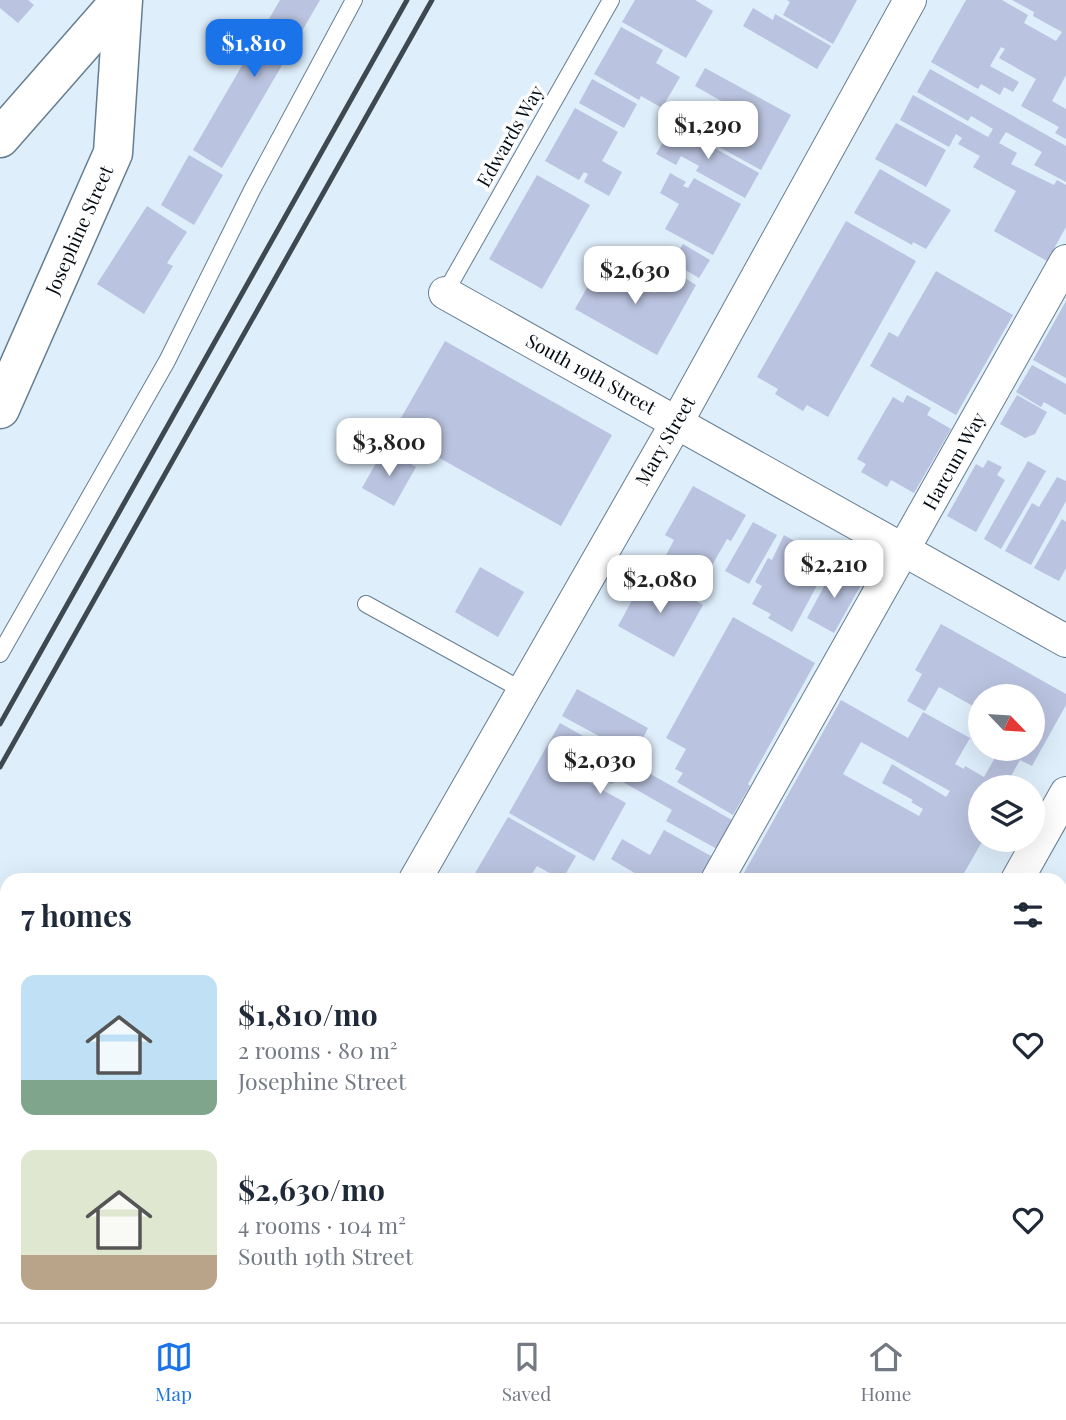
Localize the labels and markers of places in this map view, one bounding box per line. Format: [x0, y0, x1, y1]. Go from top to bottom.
pin: $1,810 [197, 20, 311, 79]
pin: $1,290 [651, 102, 765, 161]
pin: $2,630 [578, 246, 692, 306]
pin: $3,800 [332, 419, 446, 478]
pin: $2,210 [777, 540, 891, 600]
pin: $2,080 [603, 556, 717, 615]
pin: $2,030 [543, 736, 657, 796]

